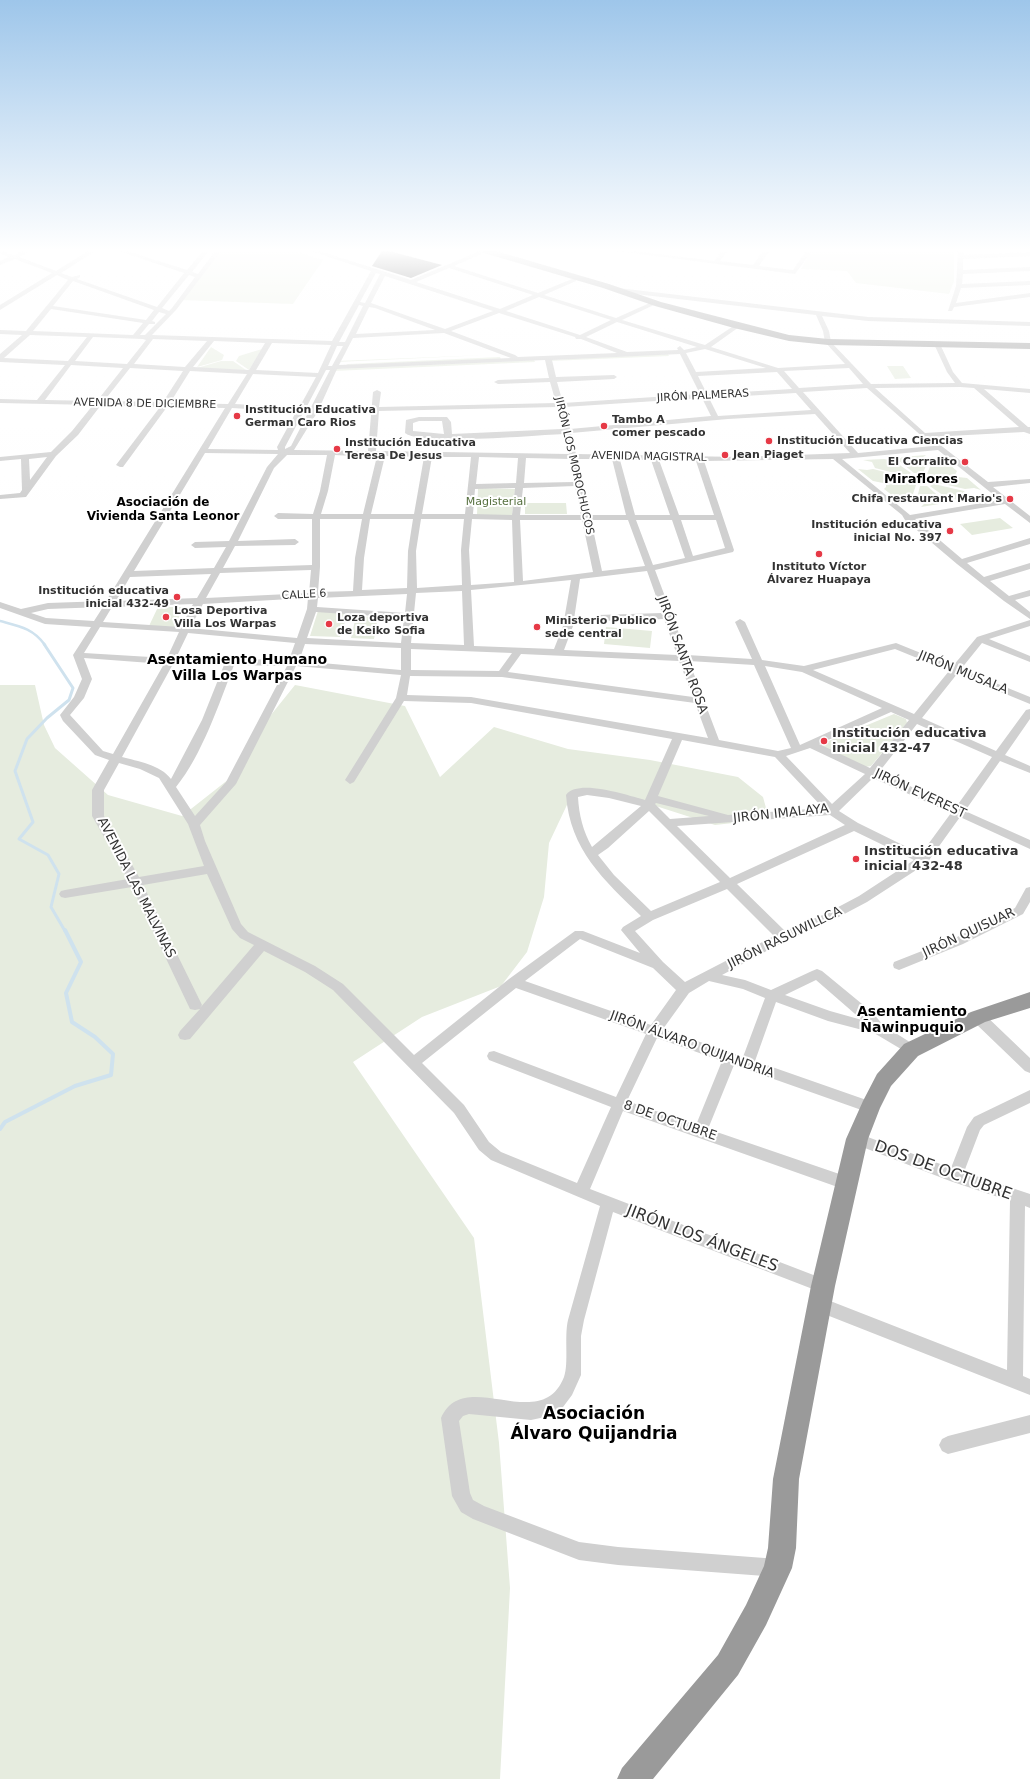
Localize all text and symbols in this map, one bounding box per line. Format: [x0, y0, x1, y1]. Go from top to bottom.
street label: JIRÓN PALMERAS [657, 387, 749, 405]
street label: AVENIDA 8 DE DICIEMBRE [74, 396, 216, 412]
street label: JIRÓN LOS MOROCHUCOS [552, 396, 596, 536]
place label: Institución Educativa German Caro Rios [245, 403, 376, 429]
marker: Institución Educativa German Caro Rios [232, 411, 242, 421]
place label: Tambo A comer pescado [612, 413, 706, 439]
marker: Tambo A comer pescado [599, 421, 609, 431]
place label: Institución Educativa Ciencias [777, 434, 963, 448]
place label: Institución Educativa Teresa De Jesus [345, 436, 476, 462]
marker: Institución Educativa Ciencias [764, 436, 774, 446]
marker: Institución Educativa Teresa De Jesus [332, 444, 342, 454]
place label: Jean Piaget [733, 448, 803, 462]
street label: AVENIDA MAGISTRAL [591, 449, 707, 465]
marker: Jean Piaget [720, 450, 730, 460]
place label: El Corralito [888, 455, 957, 469]
marker: El Corralito [960, 457, 970, 467]
district label: Miraflores [884, 472, 958, 488]
place label: Chifa restaurant Mario's [852, 492, 1002, 506]
marker: Chifa restaurant Mario's [1005, 494, 1015, 504]
park label: Magisterial [466, 495, 526, 509]
district label: Asociación de Vivienda Santa Leonor [87, 496, 239, 524]
place label: Institución educativa inicial No. 397 [811, 518, 942, 544]
marker: Institución educativa inicial No. 397 [945, 526, 955, 536]
marker: Instituto Víctor Álvarez Huapaya [814, 549, 824, 559]
place label: Instituto Víctor Álvarez Huapaya [767, 560, 871, 586]
place label: Institución educativa inicial 432-49 [38, 584, 169, 610]
street label: CALLE 6 [281, 587, 327, 603]
marker: Institución educativa inicial 432-49 [172, 592, 182, 602]
street label: JIRÓN SANTA ROSA [653, 594, 711, 716]
place label: Losa Deportiva Villa Los Warpas [174, 604, 276, 630]
place label: Loza deportiva de Keiko Sofia [337, 611, 429, 637]
marker: Losa Deportiva Villa Los Warpas [161, 612, 171, 622]
place label: Ministerio Publico sede central [545, 614, 657, 640]
marker: Loza deportiva de Keiko Sofia [324, 619, 334, 629]
marker: Ministerio Publico sede central [532, 622, 542, 632]
street label: JIRÓN MUSALA [916, 648, 1010, 698]
district label: Asentamiento Humano Villa Los Warpas [147, 652, 327, 684]
place label: Institución educativa inicial 432-47 [832, 726, 987, 757]
marker: Institución educativa inicial 432-47 [819, 736, 829, 746]
street label: JIRÓN EVEREST [872, 766, 968, 822]
street label: JIRÓN IMALAYA [732, 801, 830, 827]
street label: AVENIDA LAS MALVINAS [94, 815, 178, 961]
place label: Institución educativa inicial 432-48 [864, 844, 1019, 875]
marker: Institución educativa inicial 432-48 [851, 854, 861, 864]
street label: JIRÓN RASUWILLCA [725, 904, 845, 972]
street label: JIRÓN QUISUAR [920, 905, 1018, 961]
district label: Asentamiento Ñawinpuquio [857, 1004, 967, 1036]
street label: JIRÓN ÁLVARO QUIJANDRIA [608, 1008, 776, 1082]
street label: 8 DE OCTUBRE [621, 1098, 719, 1144]
street label: DOS DE OCTUBRE [872, 1137, 1014, 1205]
street label: JIRÓN LOS ÁNGELES [623, 1201, 781, 1277]
district label: Asociación Álvaro Quijandria [510, 1405, 678, 1445]

